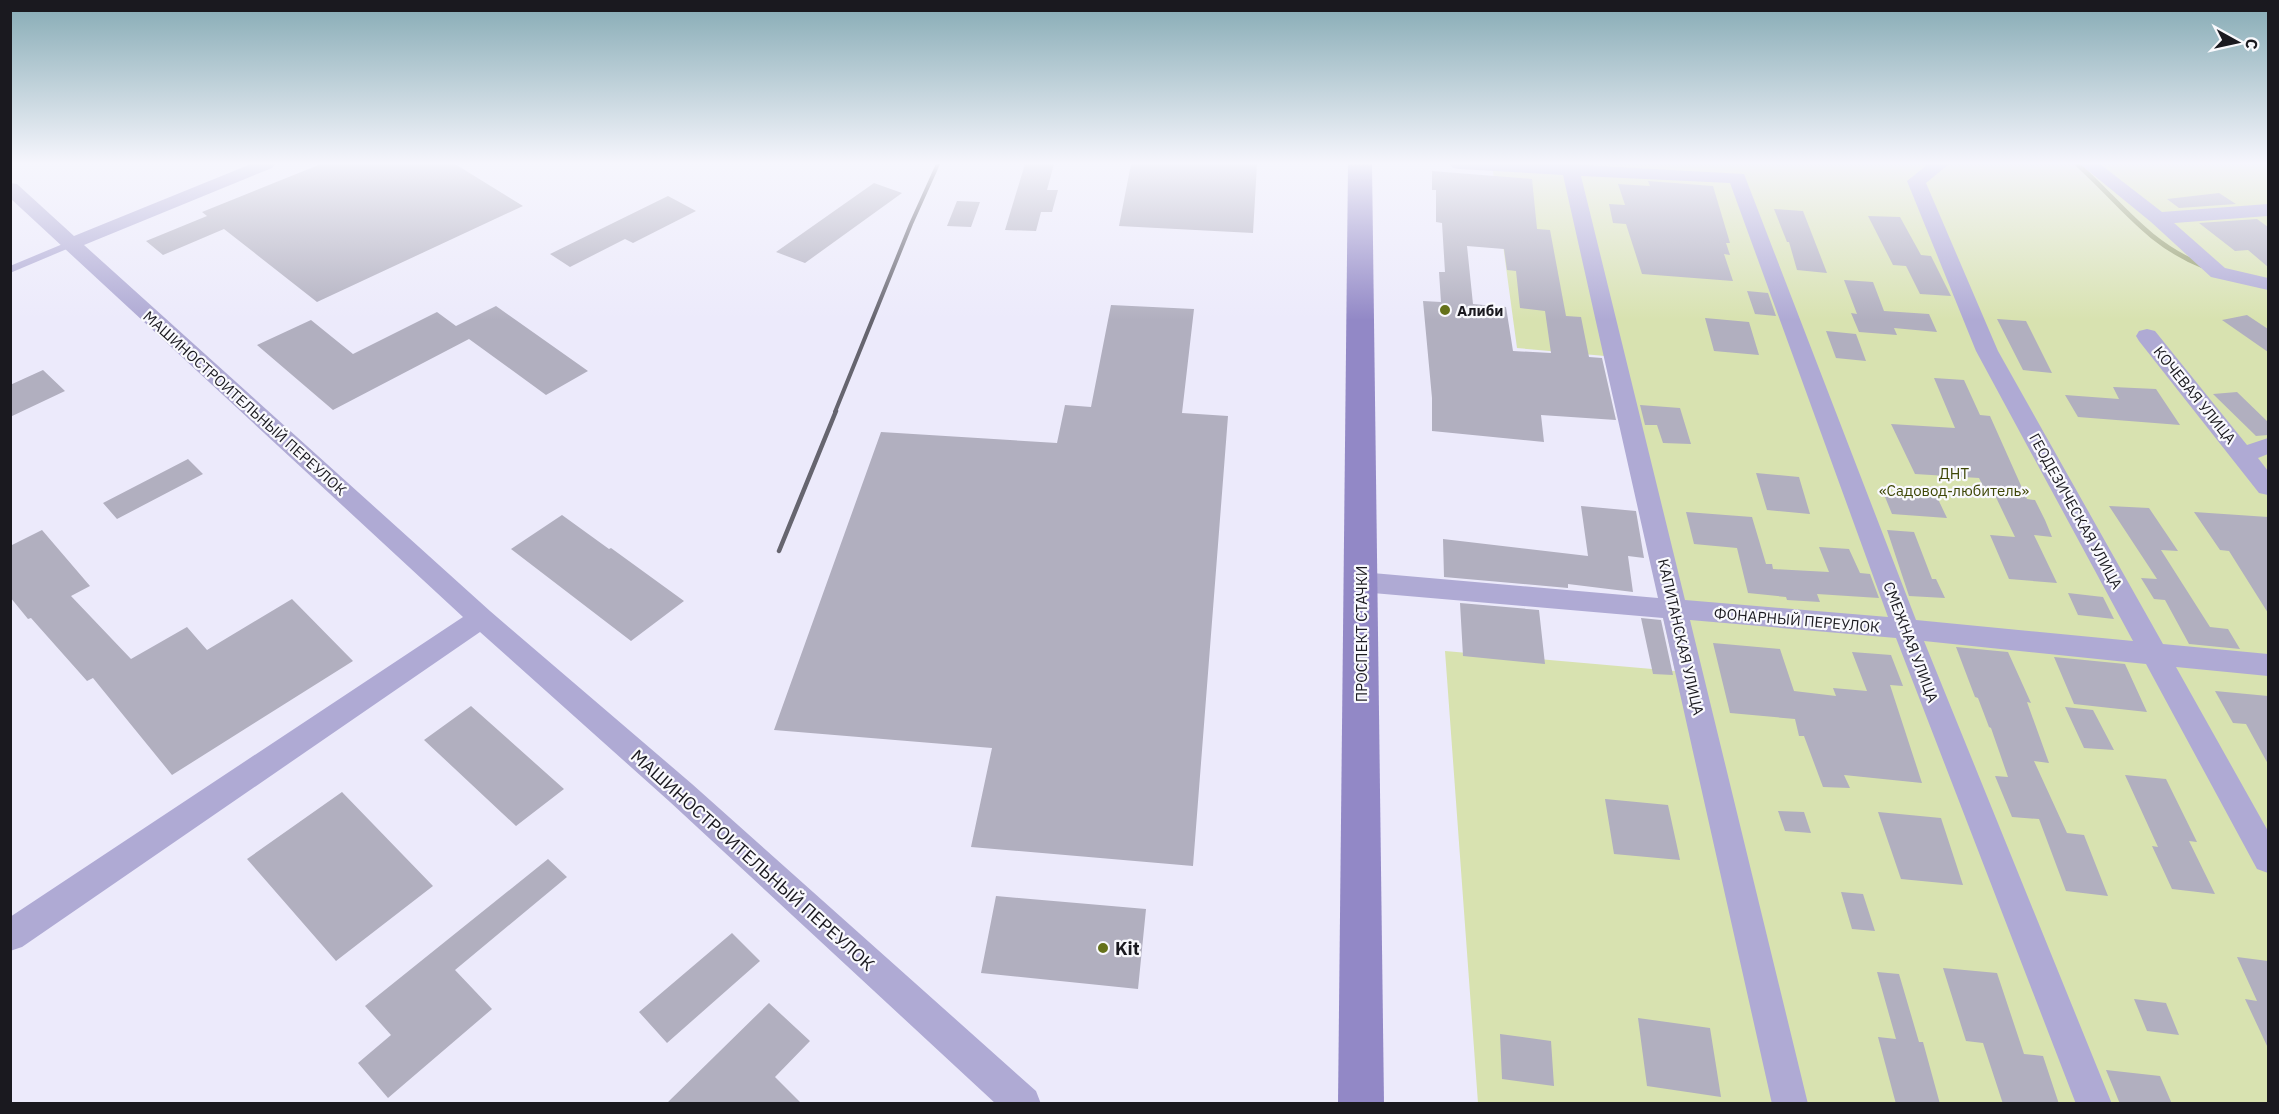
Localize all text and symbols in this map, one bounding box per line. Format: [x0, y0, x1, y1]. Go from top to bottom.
north arrow [2207, 12, 2267, 72]
text: С [2241, 38, 2262, 51]
place label: Алиби [1457, 301, 1503, 320]
marker: Алиби [1438, 303, 1452, 317]
street label: МАШИНОСТРОИТЕЛЬНЫЙ ПЕРЕУЛОК [139, 307, 351, 499]
street label: КОЧЕВАЯ УЛИЦА [2150, 342, 2241, 448]
street label: ГЕОДЕЗИЧЕСКАЯ УЛИЦА [2025, 430, 2127, 593]
park label: ДНТ «Садовод-любитель» [1879, 464, 2029, 500]
street label: КАПИТАНСКАЯ УЛИЦА [1654, 557, 1708, 717]
street label: ПРОСПЕКТ СТАЧКИ [1352, 566, 1371, 702]
street label: СМЕЖНАЯ УЛИЦА [1879, 579, 1943, 705]
street label: ФОНАРНЫЙ ПЕРЕУЛОК [1713, 603, 1881, 637]
street label: МАШИНОСТРОИТЕЛЬНЫЙ ПЕРЕУЛОК [626, 744, 880, 976]
place label: Kit [1115, 937, 1140, 960]
marker: Kit [1096, 941, 1110, 955]

